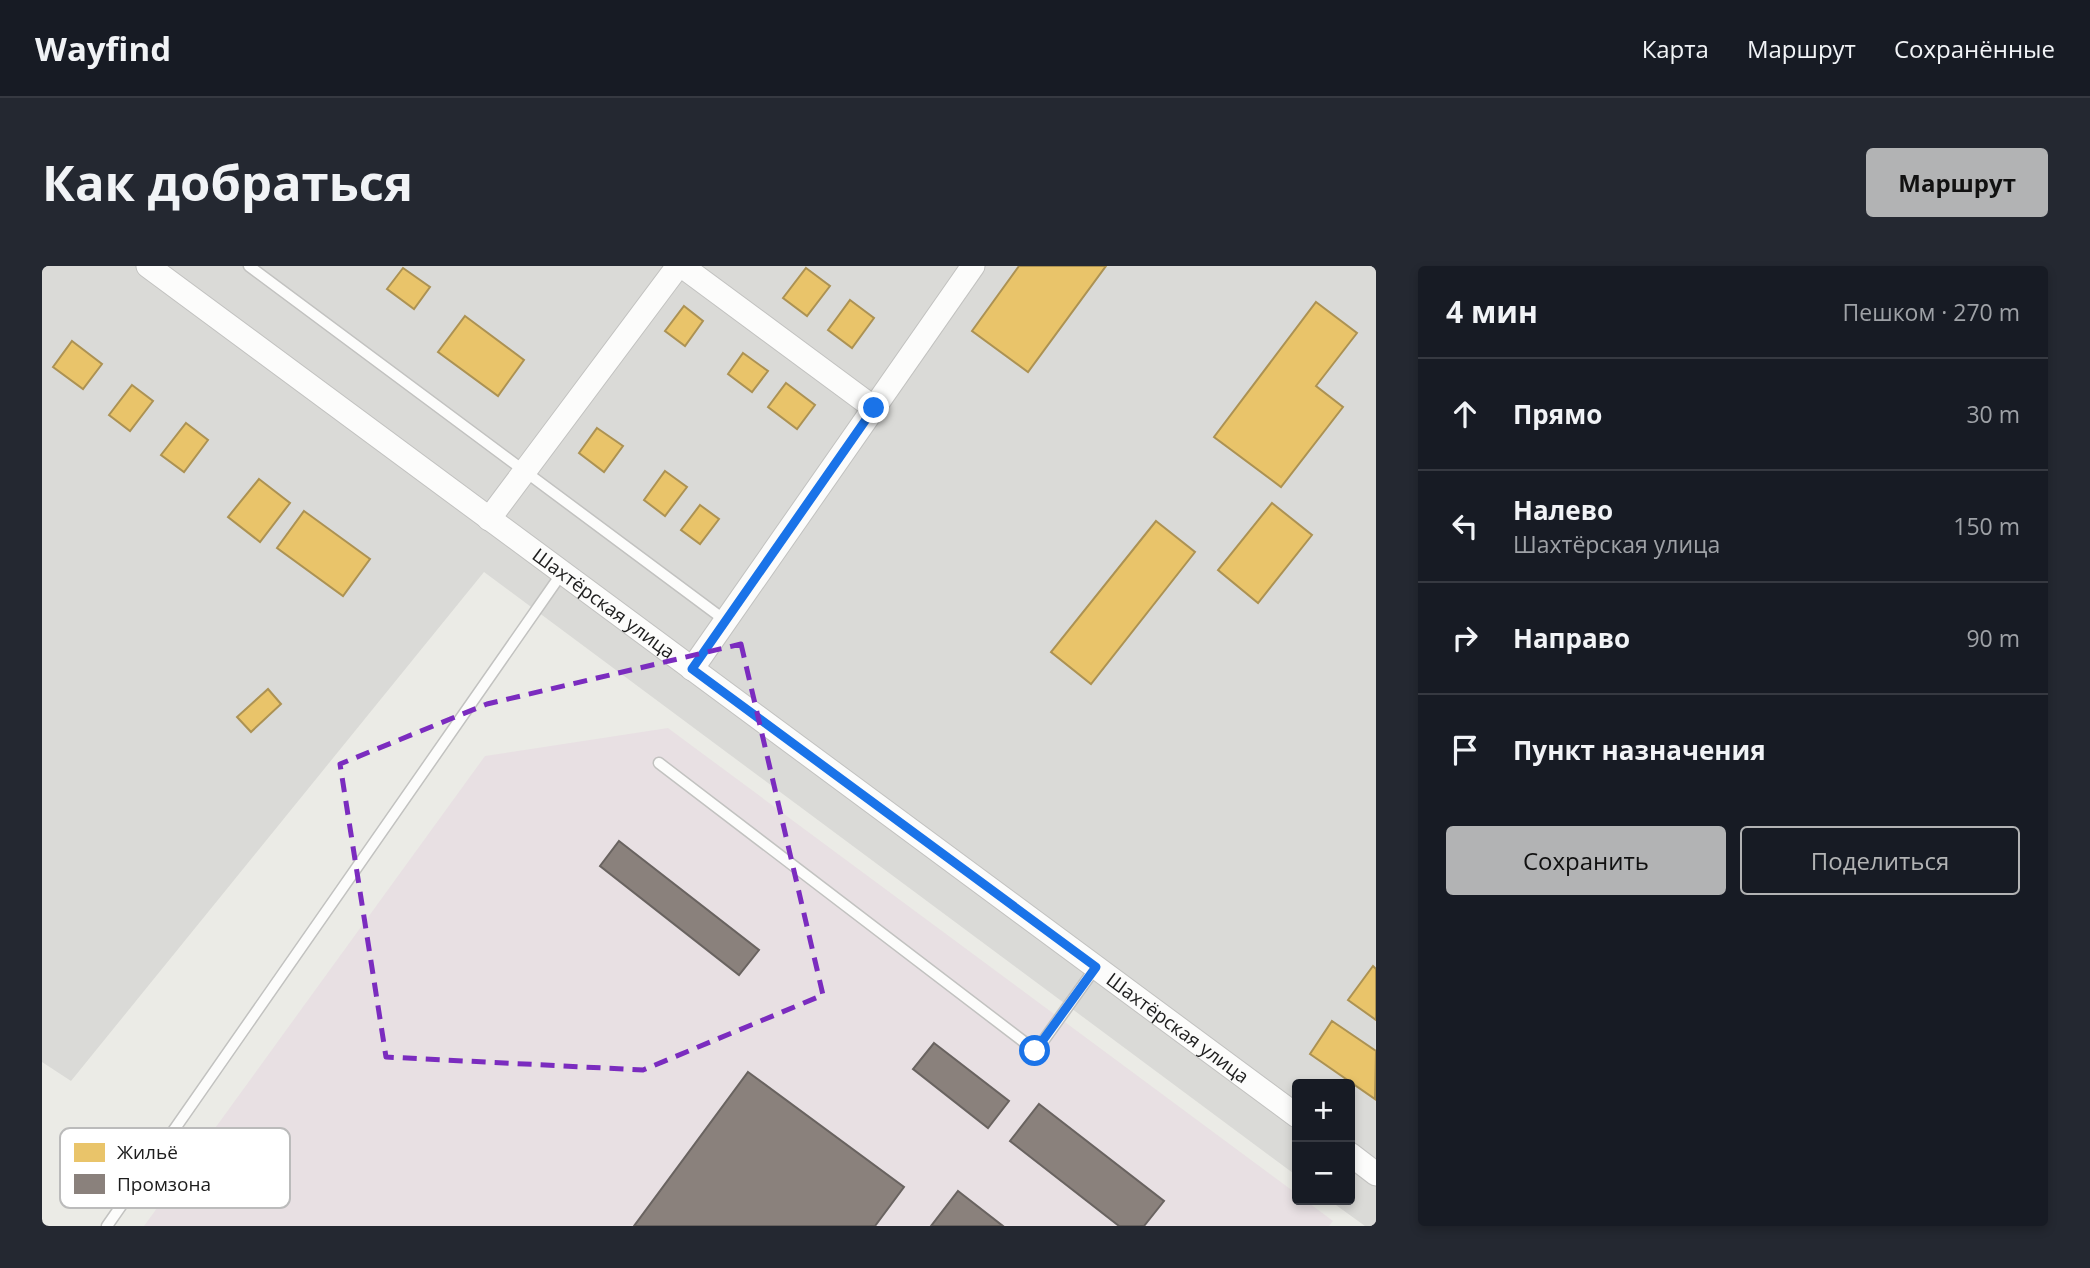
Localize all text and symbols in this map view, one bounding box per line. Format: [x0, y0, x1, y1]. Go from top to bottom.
text: Wayfind [35, 26, 171, 71]
text: Карта [1642, 32, 1709, 65]
text: Маршрут [1747, 32, 1856, 65]
text: Сохранённые [1894, 32, 2055, 65]
button: Маршрут [1866, 148, 2048, 217]
text: Как добраться [42, 149, 413, 215]
text: 4 мин [1446, 291, 1538, 332]
text: Пешком · 270 m [1843, 296, 2020, 328]
route end [858, 392, 889, 423]
icon: ahead [1446, 395, 1484, 433]
text: Прямо [1513, 396, 1602, 432]
text: 30 m [1966, 398, 2020, 430]
text: Налево [1513, 492, 1613, 528]
icon: left [1446, 507, 1484, 545]
text: 150 m [1953, 510, 2020, 542]
text: Шахтёрская улица [1513, 528, 1720, 560]
street label: Шахтёрская улица [527, 542, 680, 665]
icon: right [1446, 619, 1484, 657]
text: Направо [1513, 620, 1630, 656]
text: 90 m [1966, 622, 2020, 654]
icon: arrive [1446, 731, 1484, 769]
text: Пункт назначения [1513, 732, 1766, 768]
button: Сохранить [1446, 826, 1726, 895]
button: Поделиться [1740, 826, 2020, 895]
street label: Шахтёрская улица [1101, 966, 1254, 1089]
route start [1019, 1035, 1050, 1066]
map controls [1292, 1079, 1355, 1205]
button: + [1292, 1079, 1355, 1142]
legend [60, 1128, 290, 1208]
text: Жильё [117, 1139, 178, 1165]
button: − [1292, 1142, 1355, 1205]
text: Промзона [117, 1171, 211, 1197]

